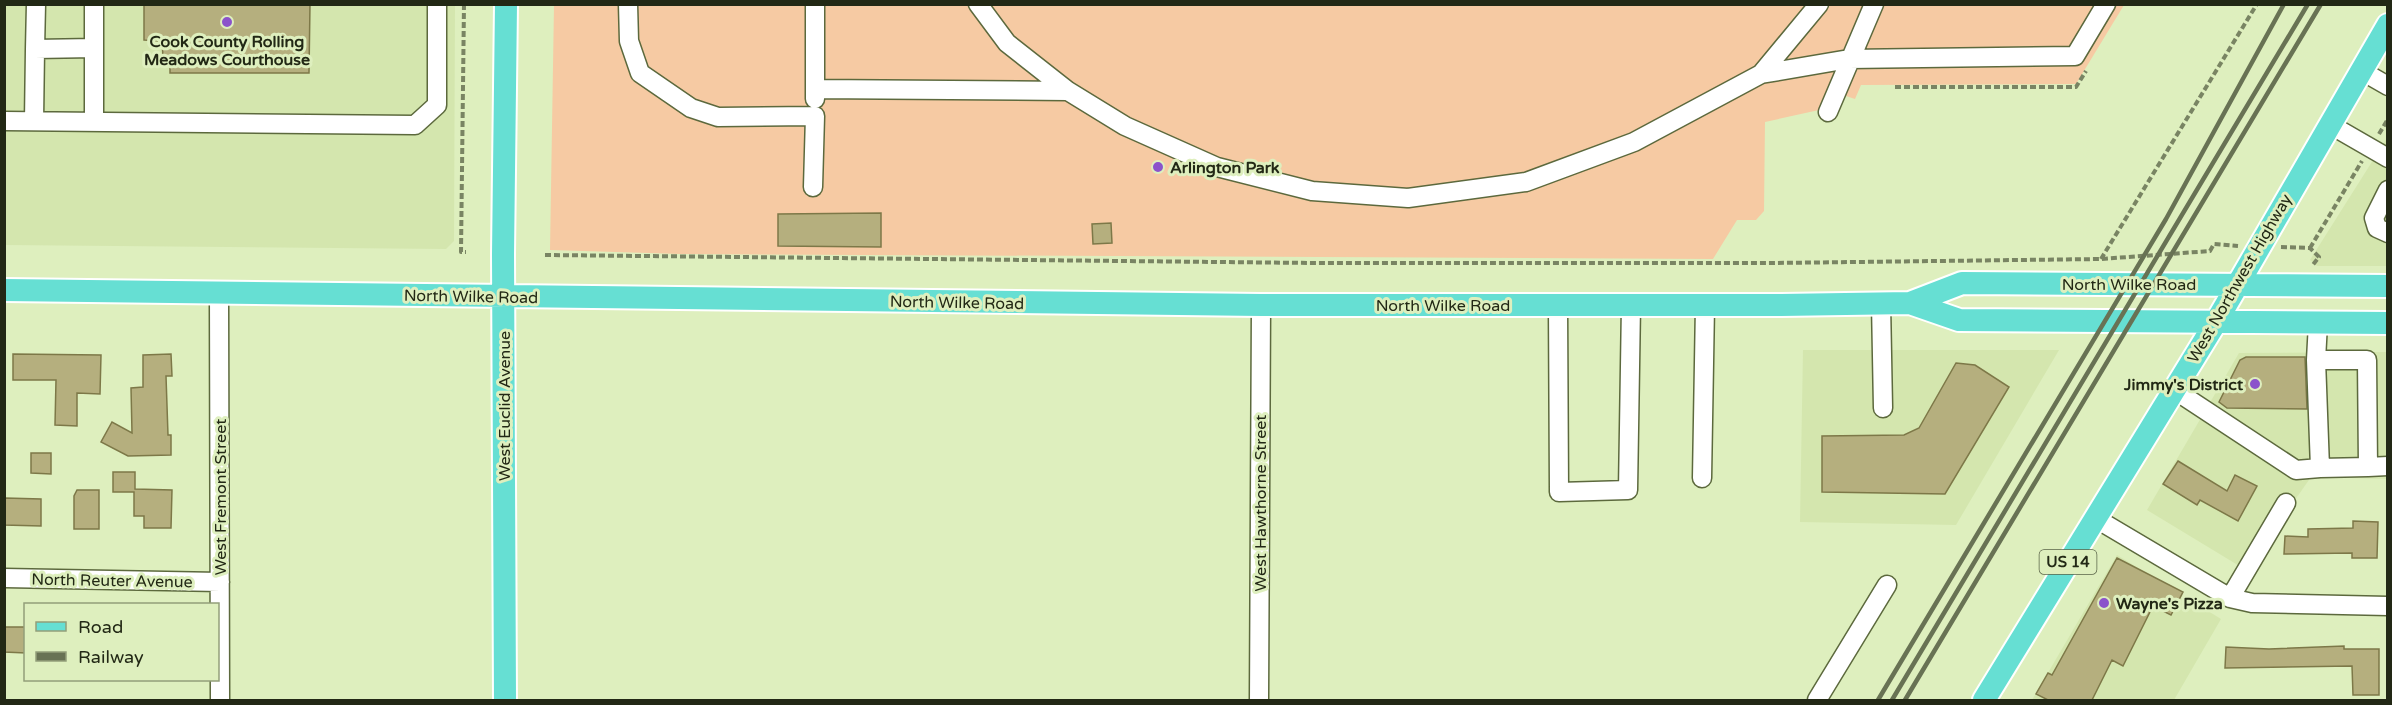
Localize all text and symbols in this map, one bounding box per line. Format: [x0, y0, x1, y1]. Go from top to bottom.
marker: Cook County Rolling Meadows Courthouse [220, 15, 234, 29]
place label: Cook County Rolling Meadows Courthouse [144, 32, 310, 70]
place label: Arlington Park [1170, 158, 1280, 178]
marker: Arlington Park [1151, 160, 1165, 174]
street label: West Northwest Highway [2183, 190, 2297, 367]
street label: North Wilke Road [2062, 275, 2196, 295]
street label: North Wilke Road [404, 286, 538, 308]
street label: North Wilke Road [890, 292, 1024, 314]
street label: North Wilke Road [1376, 296, 1510, 316]
street label: West Euclid Avenue [495, 331, 515, 481]
place label: Jimmy's District [2123, 375, 2244, 395]
marker: Jimmy's District [2248, 377, 2262, 391]
street label: West Hawthorne Street [1251, 415, 1271, 591]
street label: West Fremont Street [211, 419, 231, 575]
road number: US 14 [2040, 550, 2096, 574]
street label: North Reuter Avenue [31, 570, 193, 592]
place label: Wayne's Pizza [2116, 594, 2223, 614]
marker: Wayne's Pizza [2097, 596, 2111, 610]
legend [24, 603, 219, 681]
text: Road [78, 616, 123, 638]
text: Railway [78, 646, 144, 668]

